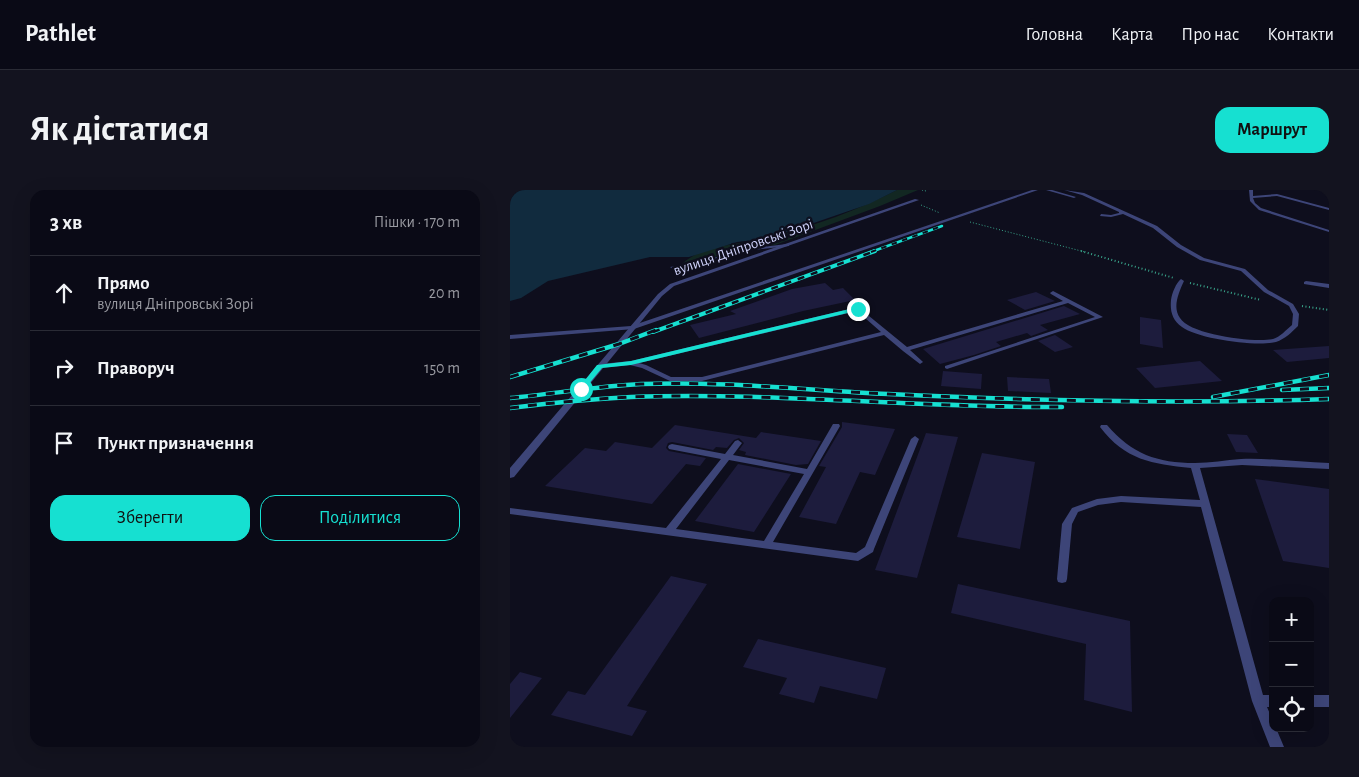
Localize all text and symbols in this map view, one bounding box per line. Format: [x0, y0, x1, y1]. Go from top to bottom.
text: Pathlet [25, 22, 96, 46]
text: Головна [1026, 26, 1083, 44]
text: Карта [1111, 26, 1153, 44]
text: Про нас [1181, 26, 1239, 44]
text: Контакти [1267, 26, 1334, 44]
button: Маршрут [1215, 107, 1329, 153]
text: Як дістатися [30, 112, 209, 147]
text: 3 хв [50, 212, 82, 233]
text: Пішки · 170 m [374, 214, 460, 230]
street label: вулиця Дніпровські Зорі [671, 216, 815, 278]
text: Прямо [97, 274, 150, 293]
icon: ahead [50, 279, 78, 307]
text: 20 m [429, 285, 460, 301]
text: вулиця Дніпровські Зорі [97, 296, 254, 312]
route end [847, 298, 870, 321]
icon: right [50, 354, 78, 382]
text: Праворуч [97, 359, 175, 378]
text: 150 m [424, 360, 460, 376]
route start [570, 378, 593, 401]
icon: arrive [50, 429, 78, 457]
text: Пункт призначення [97, 434, 254, 453]
button: Зберегти [50, 495, 250, 541]
button: Поділитися [260, 495, 460, 541]
map controls [1269, 597, 1314, 732]
button: + [1269, 597, 1314, 642]
button: − [1269, 642, 1314, 687]
button: locate [1269, 687, 1314, 732]

